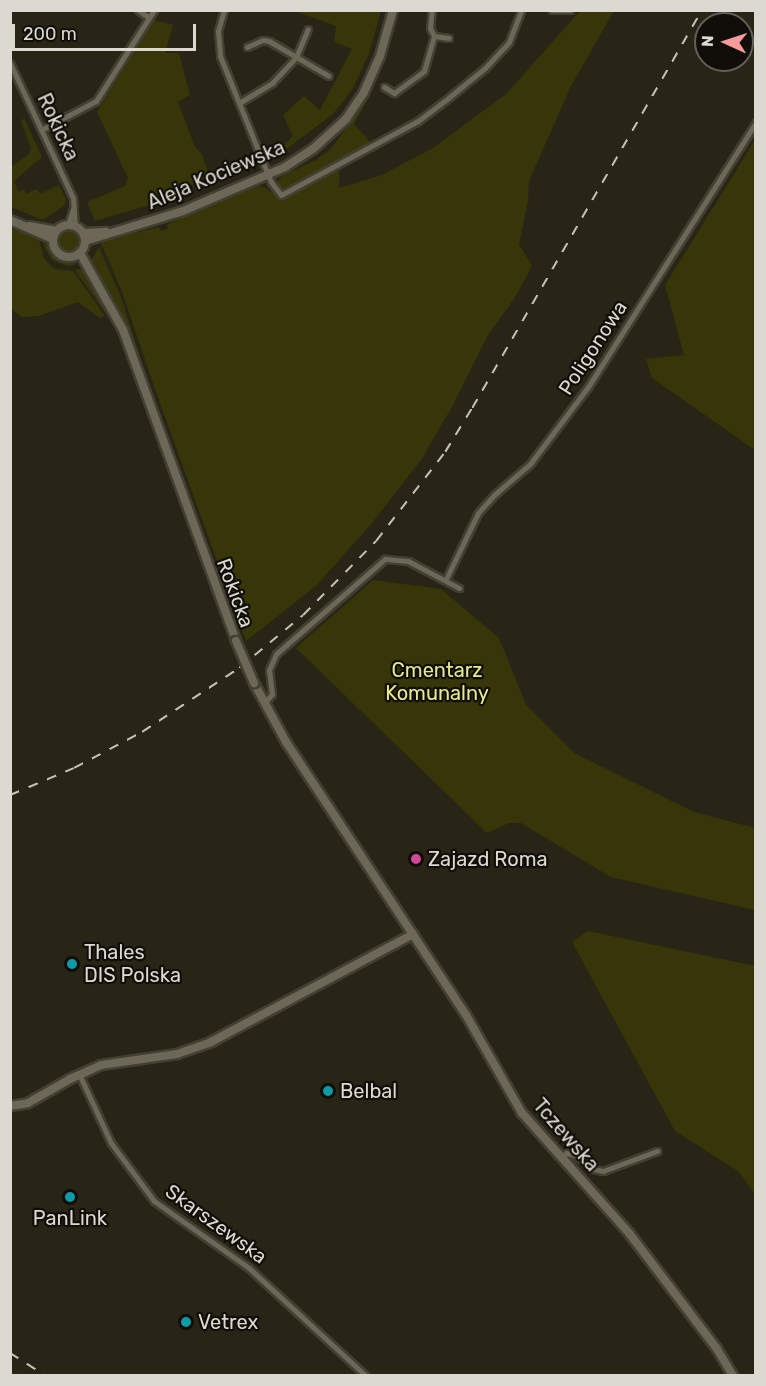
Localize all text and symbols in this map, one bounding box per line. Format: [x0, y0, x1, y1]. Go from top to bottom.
scale bar [15, 12, 200, 50]
north arrow [694, 12, 754, 72]
text: 200 m [23, 23, 77, 45]
text: N [698, 35, 717, 47]
street label: Rokicka [32, 89, 84, 165]
street label: Aleja Kociewska [144, 135, 288, 215]
street label: Poligonowa [554, 296, 632, 400]
street label: Rokicka [211, 555, 259, 631]
park label: Cmentarz Komunalny [385, 658, 489, 705]
place label: Zajazd Roma [428, 847, 548, 871]
marker: Zajazd Roma [409, 852, 423, 866]
place label: Thales DIS Polska [84, 940, 181, 987]
marker: Thales DIS Polska [65, 957, 79, 971]
place label: Belbal [340, 1079, 397, 1103]
marker: Belbal [321, 1084, 335, 1098]
street label: Tczewska [528, 1094, 604, 1176]
street label: Skarszewska [161, 1179, 271, 1269]
marker: PanLink [63, 1190, 77, 1204]
place label: PanLink [33, 1206, 107, 1230]
place label: Vetrex [198, 1310, 258, 1334]
marker: Vetrex [179, 1315, 193, 1329]

